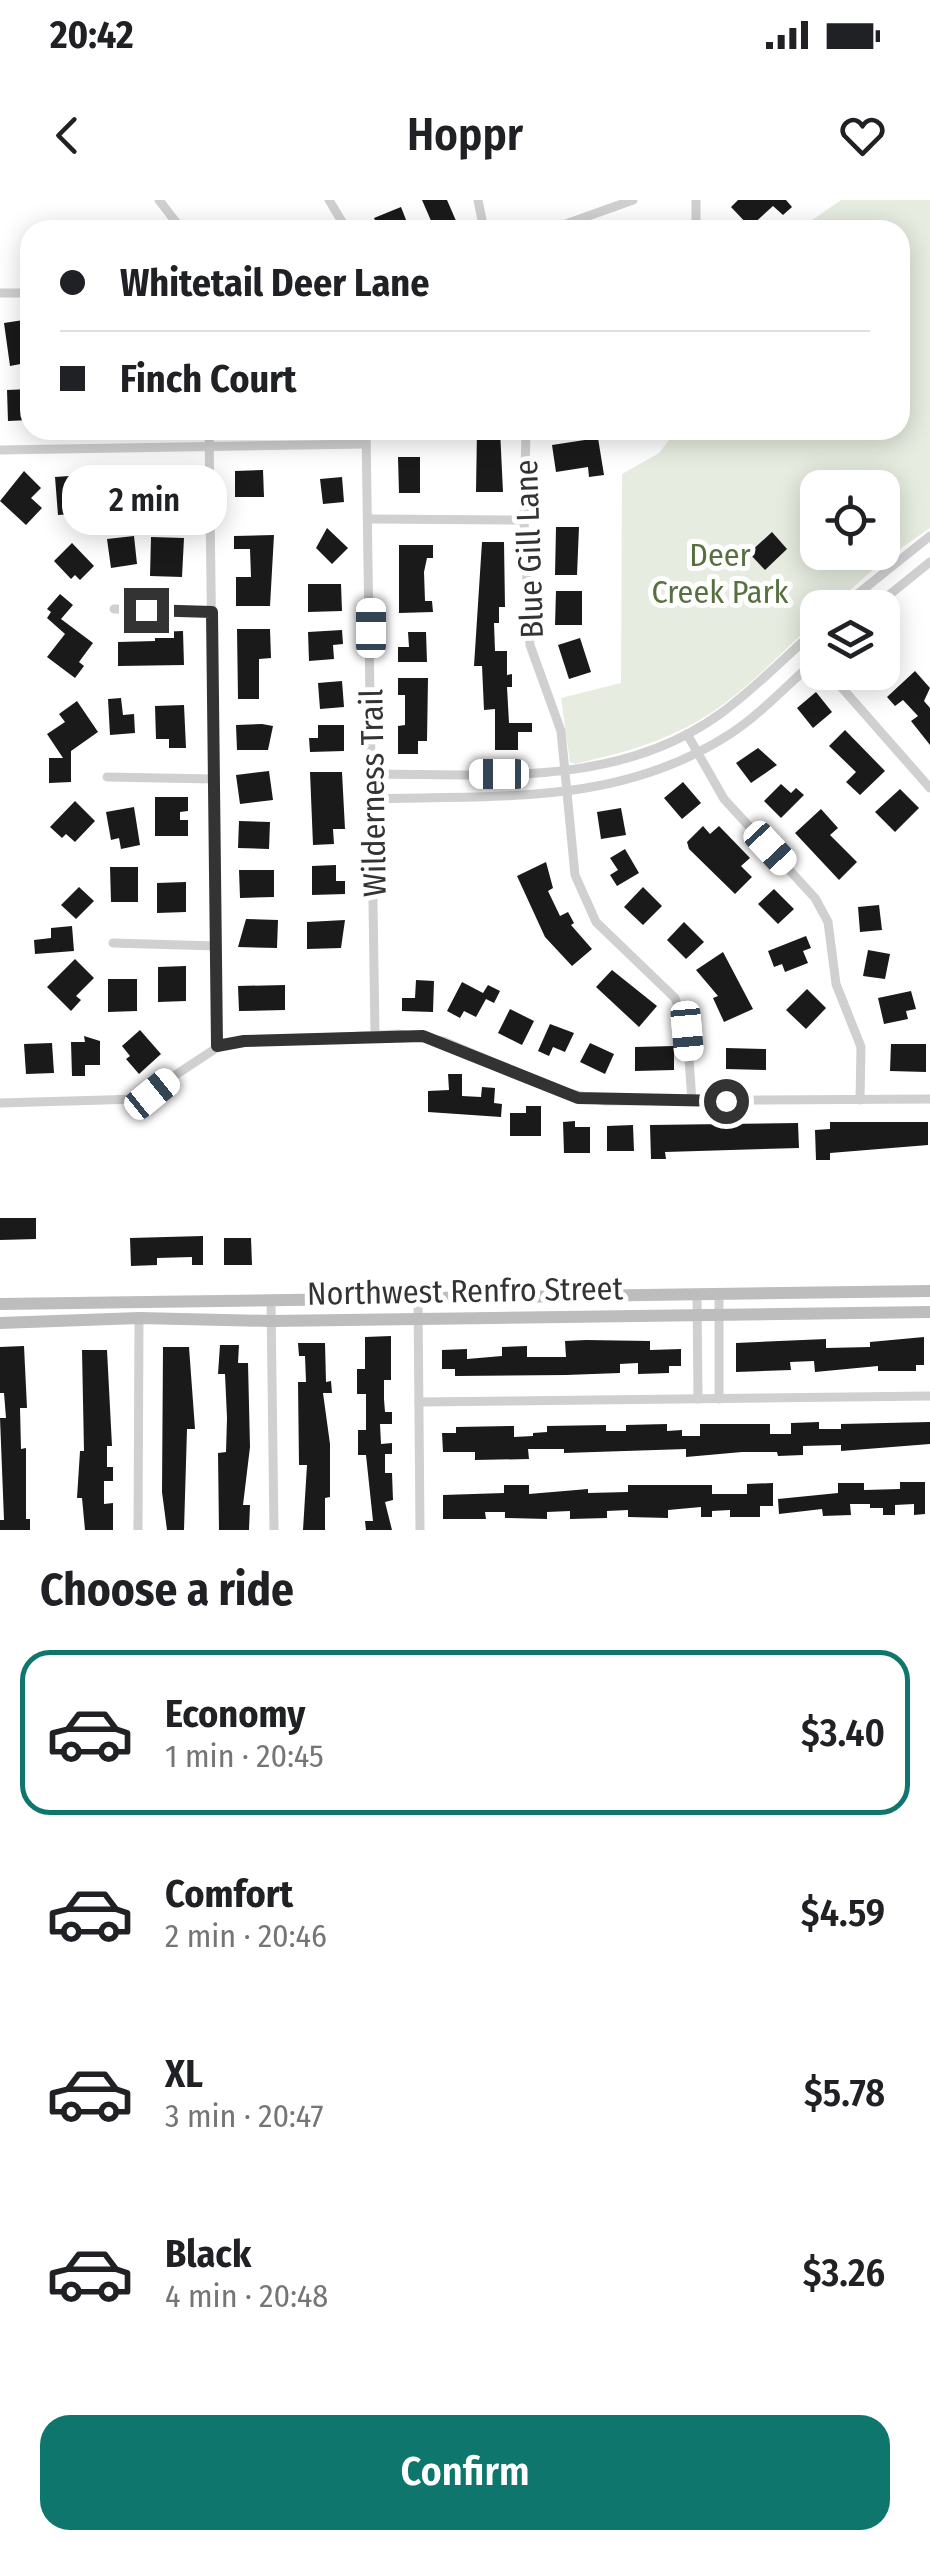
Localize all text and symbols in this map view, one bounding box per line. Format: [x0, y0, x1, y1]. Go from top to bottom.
text: 20:42 [50, 12, 134, 58]
icon: back [40, 108, 95, 163]
text: Hoppr [407, 108, 523, 162]
icon: heart [835, 108, 890, 163]
text: Whitetail Deer Lane [120, 260, 430, 306]
text: Finch Court [120, 356, 296, 402]
street label: Blue Gill Lane [507, 459, 551, 639]
callout: 2 min [64, 465, 228, 535]
map controls [800, 470, 900, 690]
button: locate [800, 470, 900, 570]
text: 2 min [109, 481, 180, 519]
park label: Deer Creek Park [652, 536, 789, 611]
route end [124, 588, 169, 633]
button: layers [800, 590, 900, 690]
car [356, 598, 386, 658]
street label: Wilderness Trail [352, 689, 394, 897]
car [469, 759, 529, 789]
car [739, 816, 801, 880]
car [669, 1000, 705, 1062]
car [119, 1063, 185, 1125]
route start [704, 1079, 749, 1124]
street label: Northwest Renfro Street [307, 1269, 624, 1313]
text: Choose a ride [40, 1563, 294, 1617]
icon: car [45, 1688, 135, 1778]
text: Economy [165, 1691, 305, 1737]
text: $3.40 [801, 1710, 885, 1756]
text: 1 min · 20:45 [165, 1737, 324, 1775]
icon: car [45, 1868, 135, 1958]
text: Comfort [165, 1871, 293, 1917]
text: $4.59 [801, 1890, 885, 1936]
text: 2 min · 20:46 [165, 1917, 327, 1955]
icon: car [45, 2048, 135, 2138]
text: XL [165, 2051, 203, 2097]
text: $5.78 [804, 2070, 885, 2116]
text: 3 min · 20:47 [165, 2097, 324, 2135]
icon: car [45, 2228, 135, 2318]
text: Black [165, 2231, 251, 2277]
text: $3.26 [803, 2250, 885, 2296]
text: 4 min · 20:48 [165, 2277, 328, 2315]
button: Confirm [40, 2415, 890, 2530]

